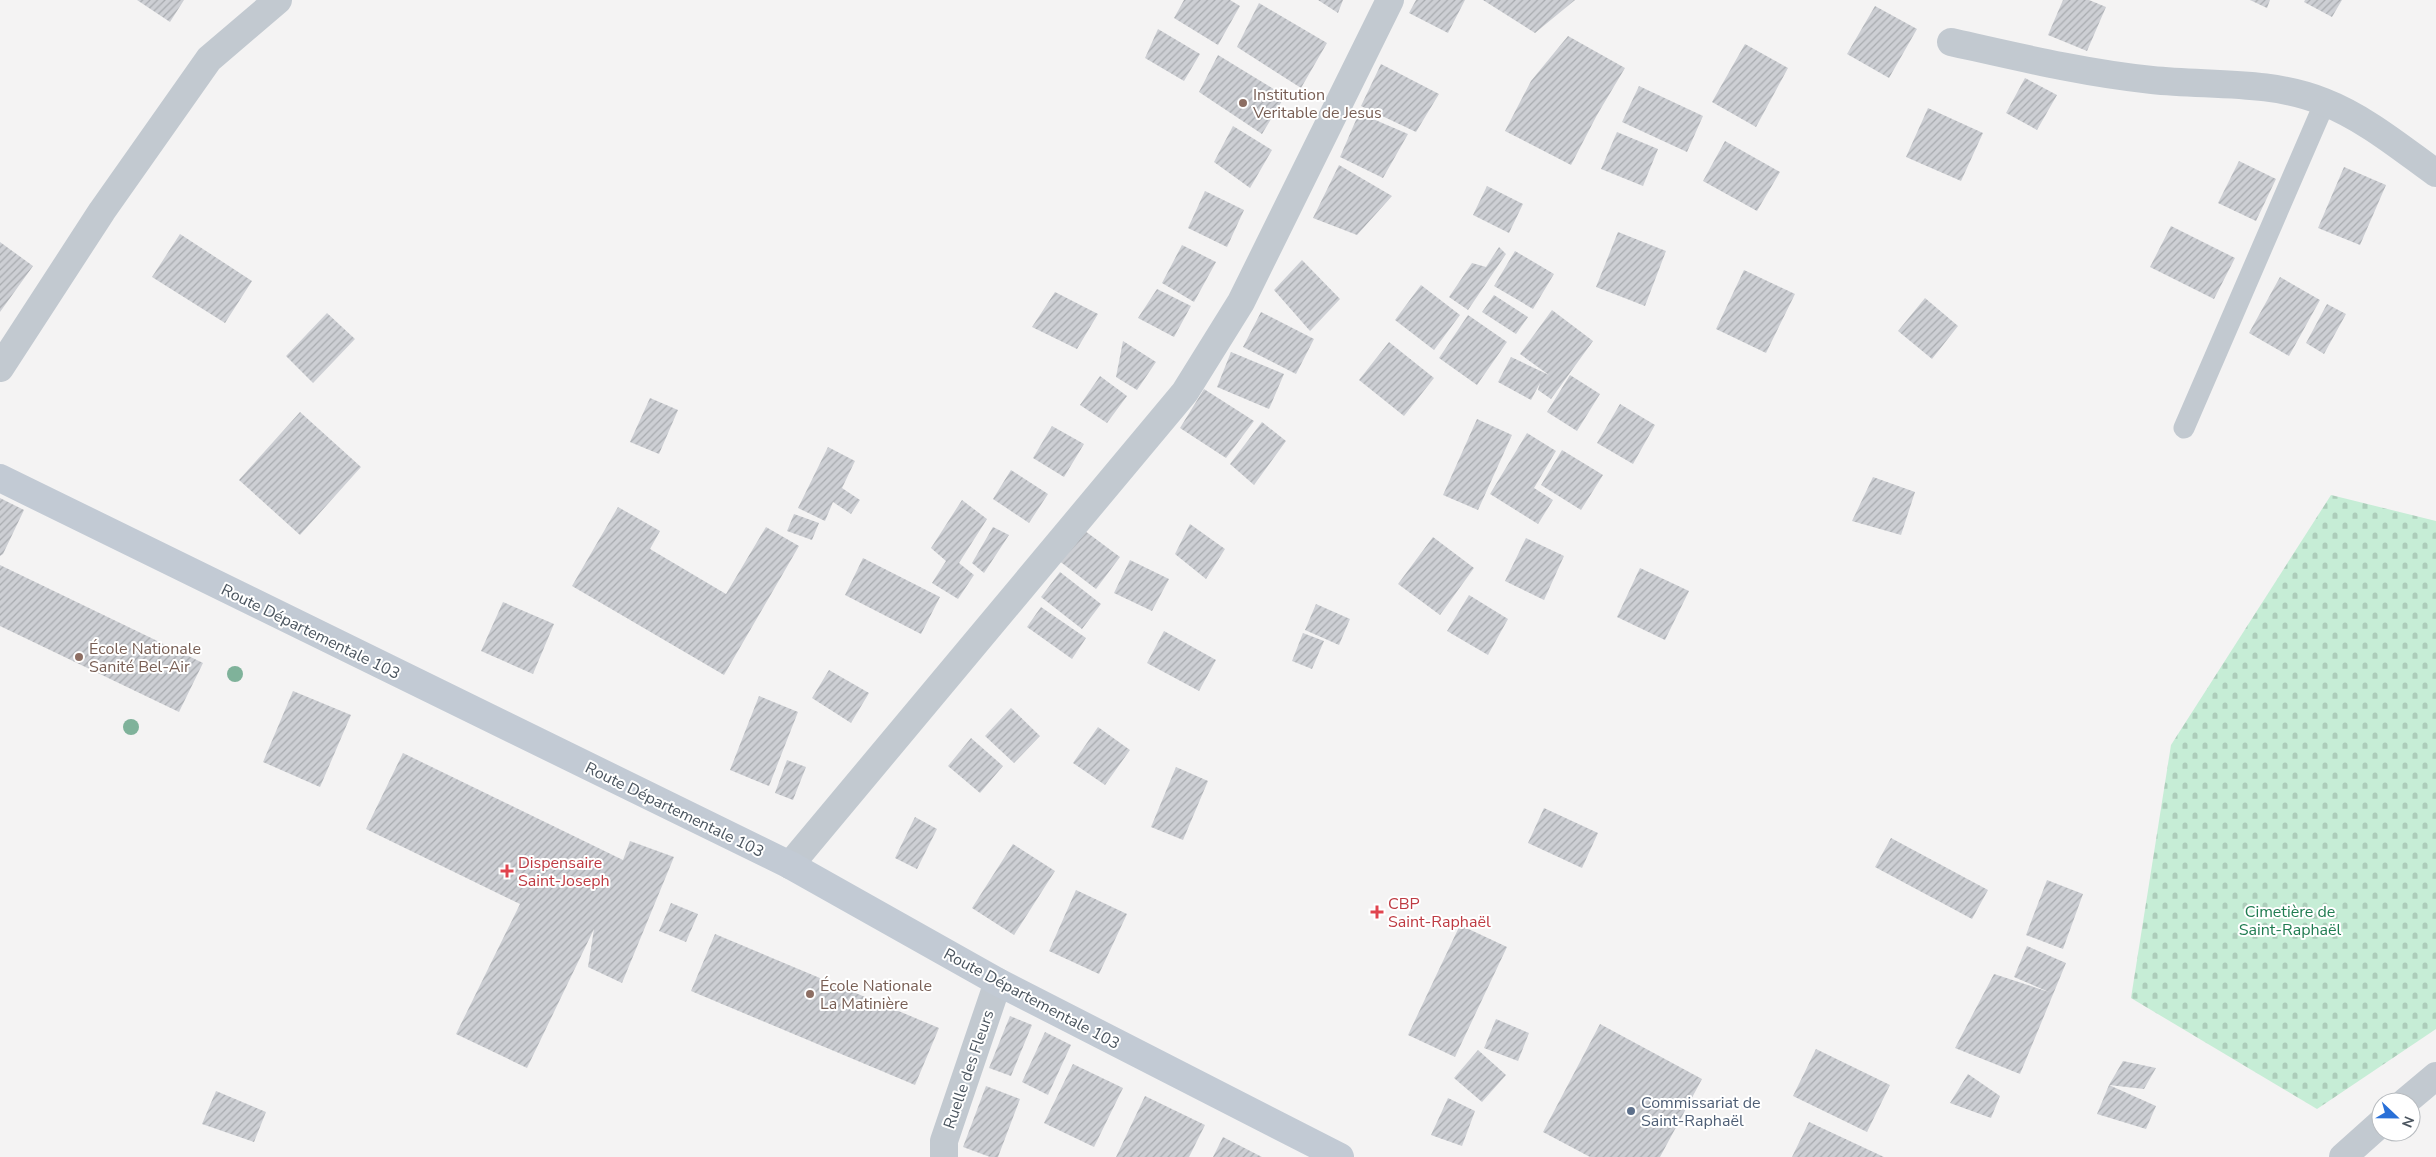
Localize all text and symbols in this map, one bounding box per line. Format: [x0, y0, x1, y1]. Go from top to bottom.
place label: Institution Veritable de Jesus [1252, 84, 1382, 124]
marker: Institution Veritable de Jesus [1237, 97, 1249, 109]
street label: Route Départementale 103 [217, 579, 404, 685]
place label: École Nationale Sanité Bel-Air [89, 638, 201, 678]
marker: École Nationale Sanité Bel-Air [73, 651, 85, 663]
street label: Route Départementale 103 [581, 757, 768, 863]
place label: Dispensaire Saint-Joseph [518, 852, 610, 892]
marker: Dispensaire Saint-Joseph [500, 864, 514, 878]
place label: CBP Saint-Raphaël [1388, 893, 1491, 933]
park label: Cimetière de Saint-Raphaël [2239, 901, 2342, 941]
marker: CBP Saint-Raphaël [1370, 905, 1384, 919]
street label: Route Départementale 103 [940, 943, 1123, 1055]
place label: École Nationale La Matinière [820, 975, 932, 1015]
marker: École Nationale La Matinière [804, 988, 816, 1000]
street label: Ruelle des Fleurs [938, 1007, 1000, 1132]
place label: Commissariat de Saint-Raphaël [1641, 1092, 1761, 1132]
north arrow [2371, 1092, 2421, 1142]
marker: Commissariat de Saint-Raphaël [1625, 1105, 1637, 1117]
text: N [2397, 1113, 2418, 1130]

